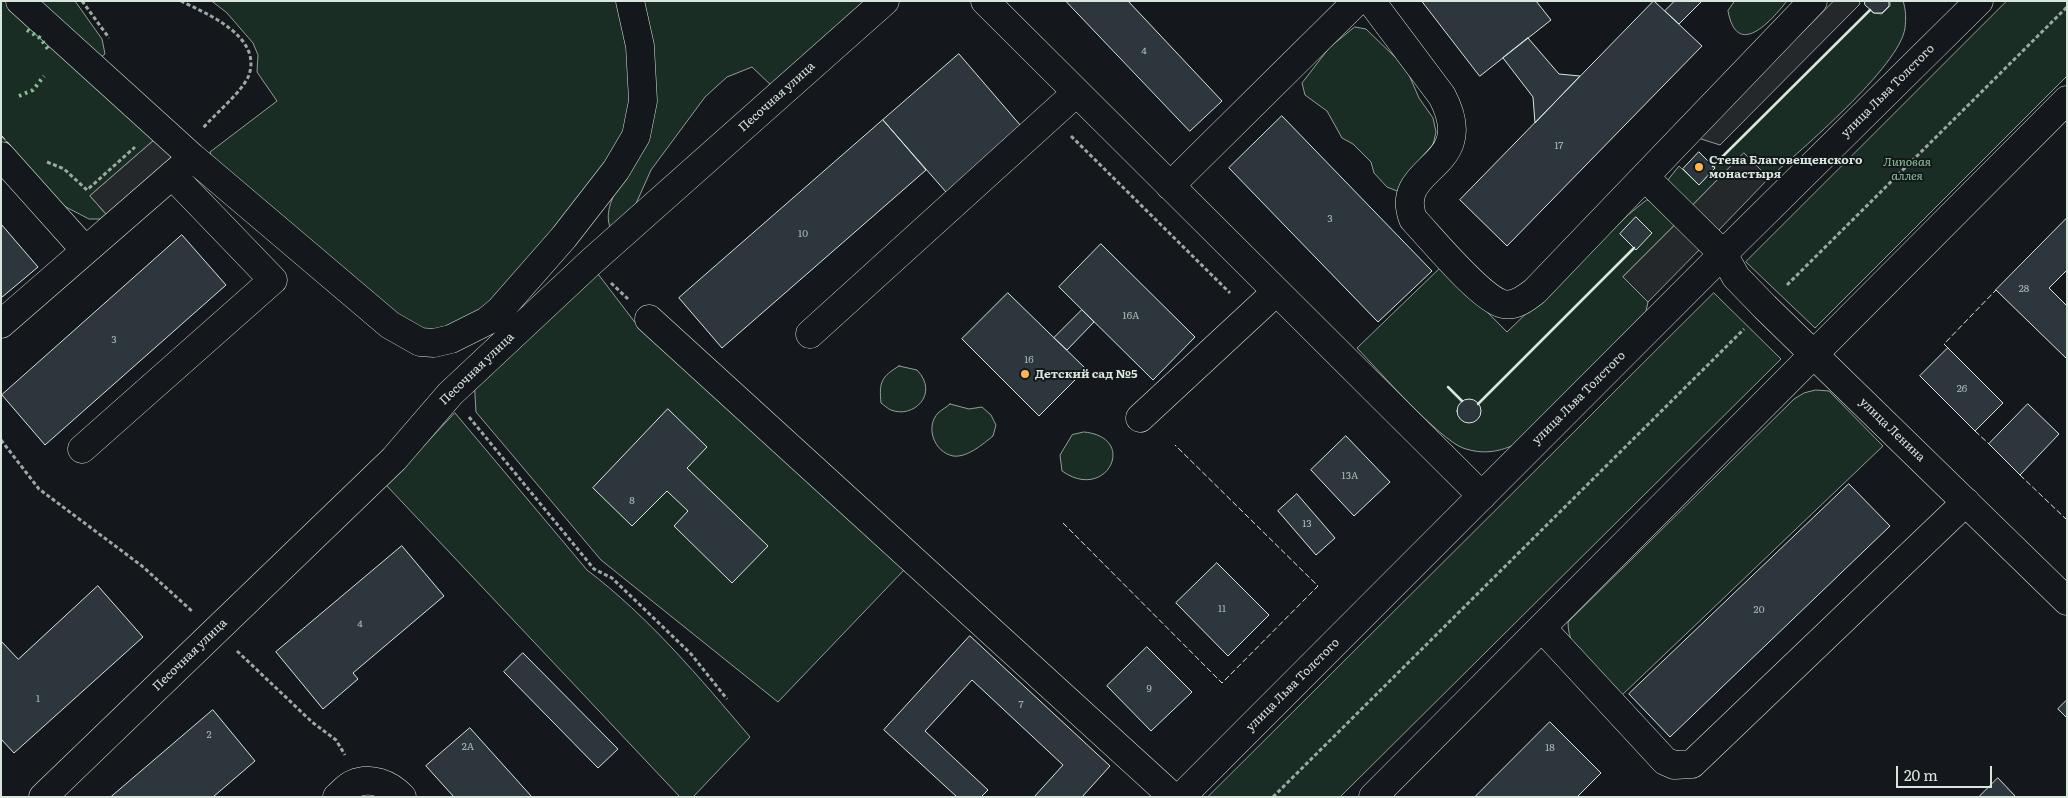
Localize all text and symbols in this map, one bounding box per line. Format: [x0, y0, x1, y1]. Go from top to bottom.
street label: улица Льва Толстого [1838, 41, 1938, 141]
house number: 4 [1141, 45, 1147, 57]
street label: Песочная улица [736, 59, 818, 135]
house number: 17 [1555, 140, 1563, 152]
place label: Стена Благовещенского монастыря [1709, 153, 1862, 181]
park label: Липовая аллея [1883, 155, 1931, 183]
marker: Стена Благовещенского монастыря [1693, 161, 1705, 173]
house number: 3 [1327, 213, 1333, 225]
house number: 10 [798, 228, 808, 240]
house number: 28 [2019, 283, 2029, 295]
house number: 16А [1123, 310, 1139, 322]
street label: Песочная улица [437, 330, 517, 408]
house number: 3 [111, 334, 117, 346]
street label: улица Льва Толстого [1529, 348, 1629, 448]
house number: 16 [1024, 354, 1034, 366]
place label: Детский сад №5 [1035, 367, 1138, 381]
marker: Детский сад №5 [1019, 368, 1031, 380]
house number: 26 [1957, 383, 1967, 395]
street label: улица Ленина [1856, 395, 1928, 465]
house number: 13А [1342, 470, 1358, 482]
house number: 8 [629, 495, 635, 507]
house number: 13 [1302, 518, 1312, 530]
house number: 11 [1218, 603, 1226, 615]
house number: 20 [1754, 604, 1764, 616]
street label: Песочная улица [150, 616, 230, 694]
house number: 4 [357, 618, 363, 630]
street label: улица Льва Толстого [1243, 635, 1343, 735]
house number: 9 [1146, 683, 1152, 695]
house number: 1 [36, 693, 40, 705]
house number: 7 [1018, 699, 1024, 711]
house number: 2 [206, 729, 212, 741]
house number: 2А [462, 741, 474, 753]
house number: 18 [1545, 742, 1555, 754]
scale bar [1898, 756, 1994, 788]
text: 20 m [1904, 763, 1938, 786]

